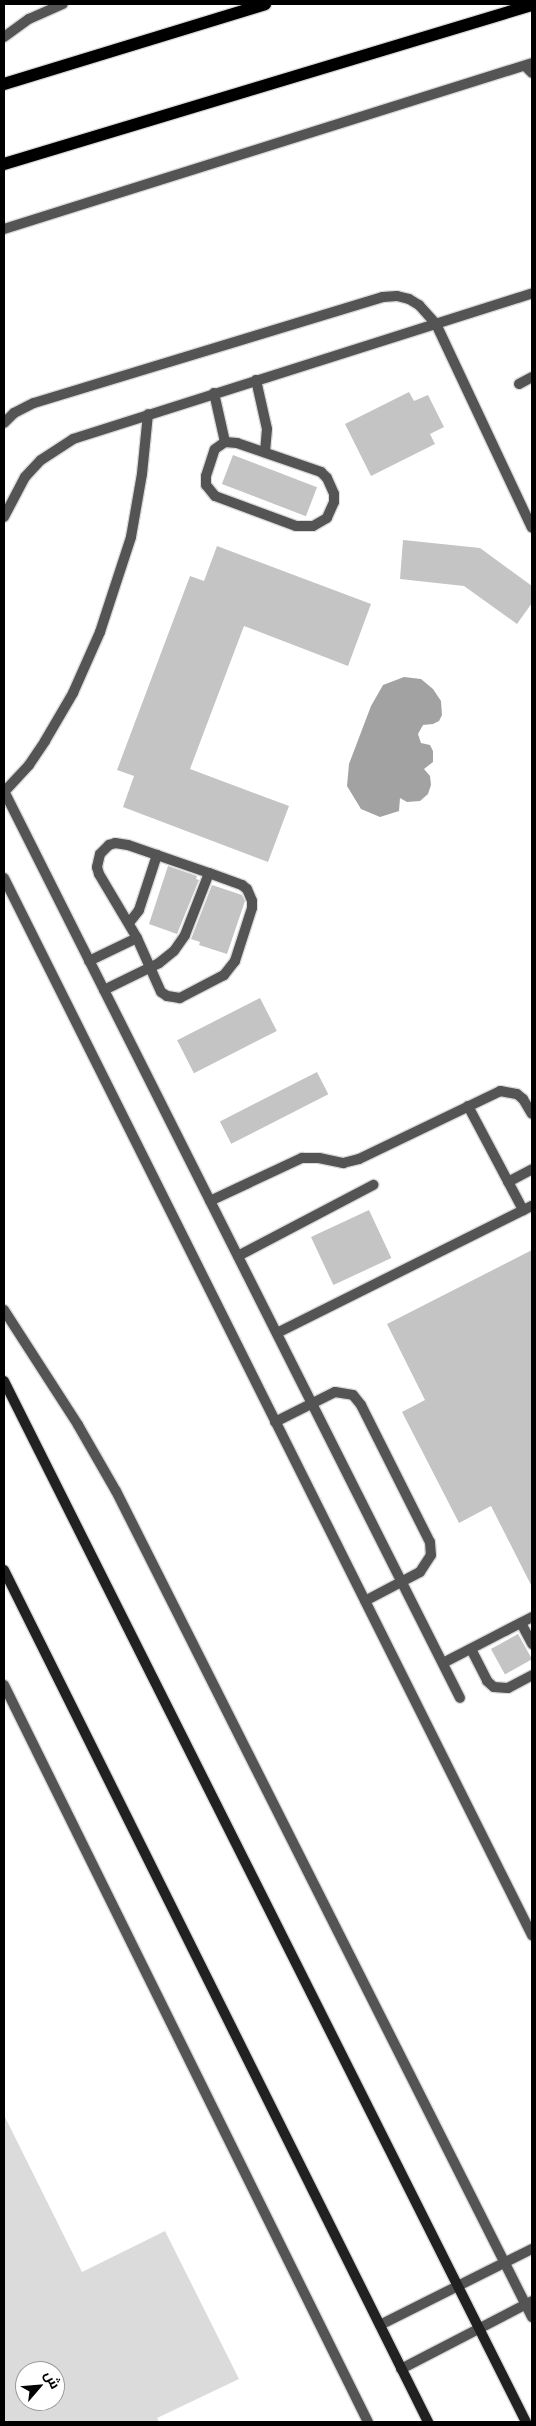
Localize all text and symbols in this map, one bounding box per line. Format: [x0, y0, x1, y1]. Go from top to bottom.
north arrow [15, 2361, 65, 2411]
text: ش [41, 2368, 64, 2391]

